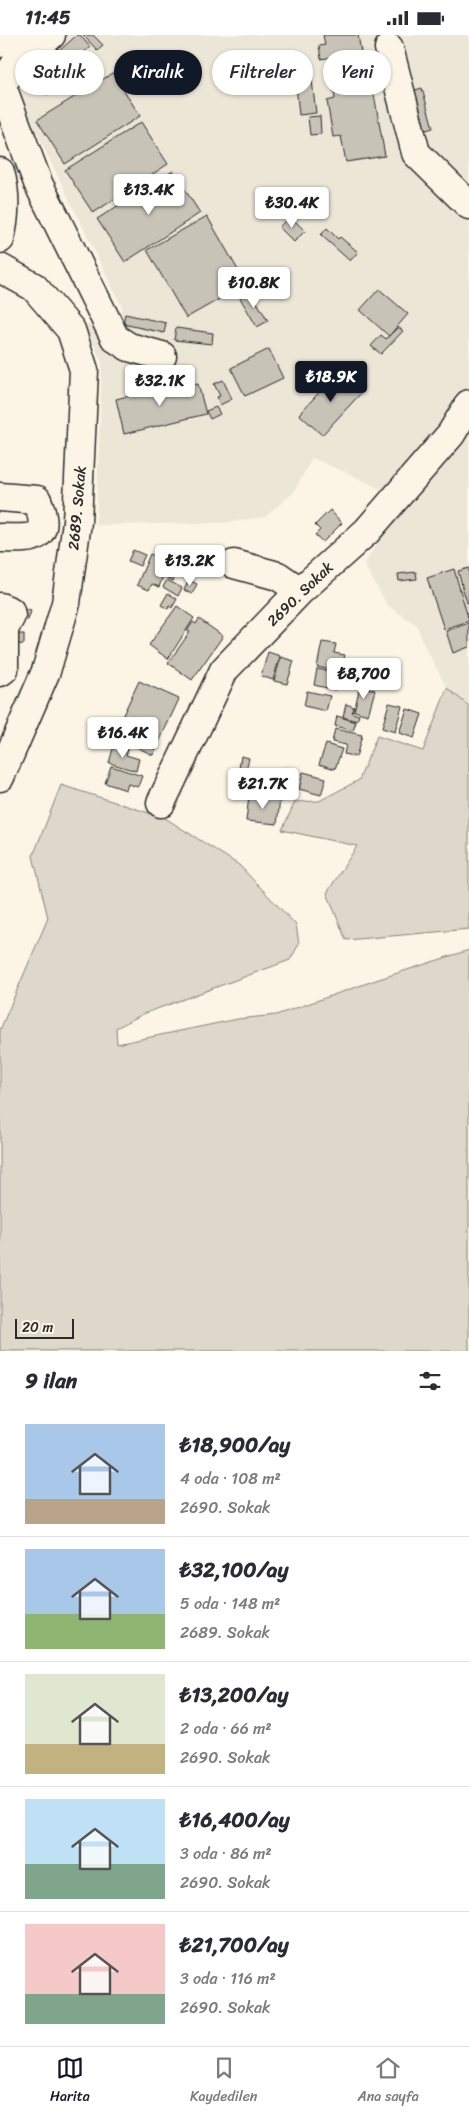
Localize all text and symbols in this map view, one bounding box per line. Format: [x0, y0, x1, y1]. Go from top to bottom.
text: 11:45 [25, 1, 71, 34]
chip: Satılık [15, 50, 104, 95]
chip: Kiralık [114, 50, 202, 95]
chip: Filtreler [212, 50, 313, 95]
chip: Yeni [323, 50, 391, 95]
pin: ₺13.4K [108, 173, 190, 216]
text: ₺13.4K [124, 175, 174, 204]
pin: ₺30.4K [251, 187, 333, 229]
text: ₺30.4K [266, 188, 318, 217]
pin: ₺10.8K [213, 267, 295, 309]
text: ₺10.8K [229, 268, 279, 297]
pin: ₺18.9K [290, 361, 372, 403]
text: ₺18.9K [306, 362, 356, 391]
pin: ₺32.1K [119, 365, 201, 407]
text: ₺32.1K [136, 366, 184, 395]
street label: 2689. Sokak [60, 465, 94, 551]
pin: ₺13.2K [149, 545, 231, 587]
text: ₺13.2K [166, 546, 214, 575]
street label: 2690. Sokak [260, 555, 340, 633]
pin: ₺8,700 [323, 657, 405, 700]
text: ₺8,700 [338, 659, 390, 688]
pin: ₺16.4K [82, 717, 164, 759]
text: ₺16.4K [98, 718, 148, 747]
pin: ₺21.7K [222, 767, 304, 810]
text: ₺21.7K [239, 769, 287, 798]
text: 20 m [22, 1315, 53, 1340]
scale bar [15, 1316, 74, 1339]
text: 9 ilan [25, 1362, 77, 1400]
icon: filters [416, 1367, 444, 1395]
text: ₺18,900/ay [180, 1426, 290, 1464]
icon: home [65, 1444, 125, 1504]
text: 4 oda · 108 m² [180, 1464, 281, 1493]
text: 2690. Sokak [180, 1493, 270, 1522]
text: ₺32,100/ay [180, 1551, 288, 1589]
icon: home [65, 1569, 125, 1629]
text: 5 oda · 148 m² [180, 1589, 280, 1618]
text: 2689. Sokak [180, 1618, 270, 1647]
text: ₺13,200/ay [180, 1676, 288, 1714]
icon: home [65, 1694, 125, 1754]
text: 2 oda · 66 m² [180, 1714, 272, 1743]
text: 2690. Sokak [180, 1743, 270, 1772]
text: ₺16,400/ay [180, 1801, 290, 1839]
icon: home [65, 1819, 125, 1879]
text: 3 oda · 86 m² [180, 1839, 272, 1868]
text: 2690. Sokak [180, 1868, 270, 1897]
text: ₺21,700/ay [180, 1926, 289, 1964]
icon: home [65, 1944, 125, 2004]
text: 3 oda · 116 m² [180, 1964, 276, 1993]
text: 2690. Sokak [180, 1993, 270, 2022]
tab: Harita [50, 2054, 90, 2109]
tab: Kaydedilen [190, 2054, 257, 2109]
tab: Ana sayfa [358, 2054, 419, 2109]

